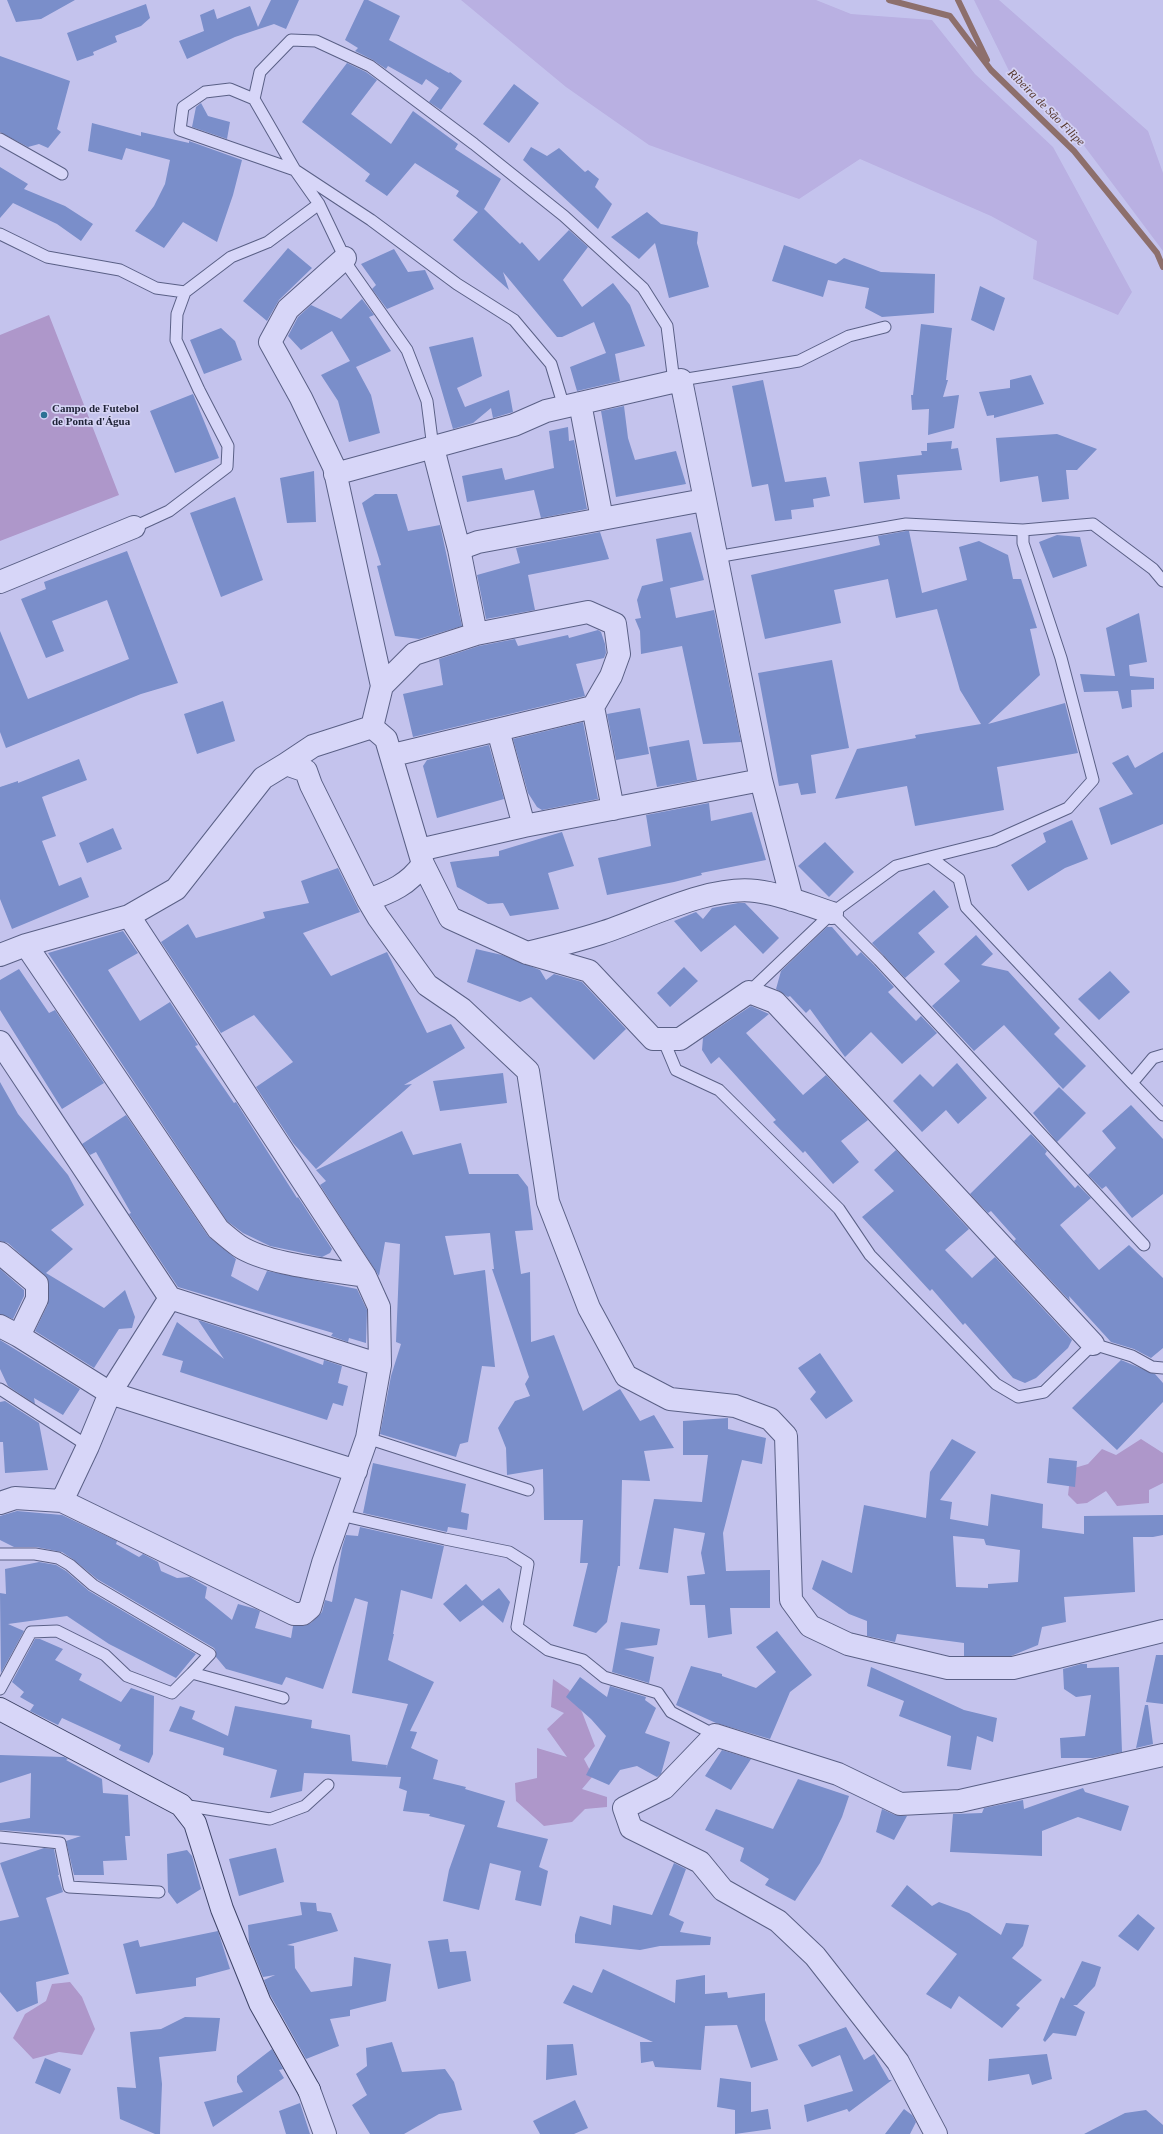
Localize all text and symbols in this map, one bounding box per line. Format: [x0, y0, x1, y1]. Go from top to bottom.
water label: Ribeira de São Filipe [1005, 67, 1087, 149]
place label: Campo de Futebol de Ponta d'Água [52, 402, 139, 428]
marker: Campo de Futebol de Ponta d'Água [39, 410, 49, 420]

